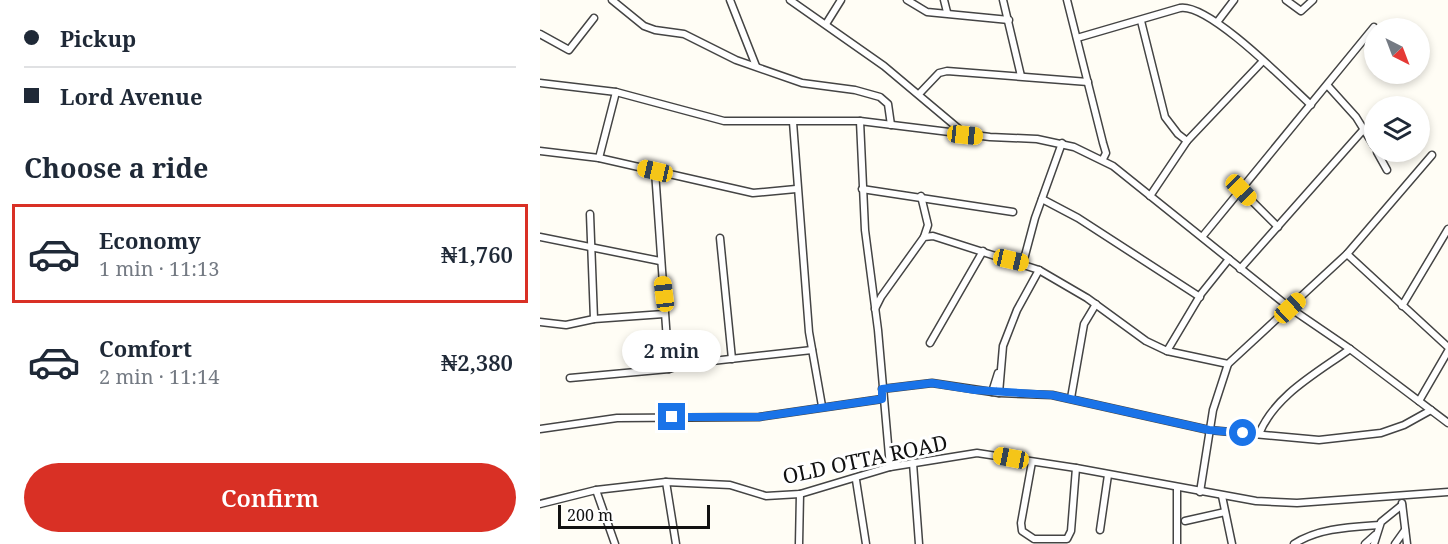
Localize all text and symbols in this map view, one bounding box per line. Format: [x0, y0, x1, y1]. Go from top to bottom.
north arrow [1364, 18, 1430, 84]
map controls [1364, 18, 1430, 162]
text: Pickup [60, 23, 136, 53]
text: Lord Avenue [60, 81, 203, 111]
button: layers [1364, 96, 1430, 162]
car [946, 124, 984, 146]
text: Choose a ride [24, 149, 209, 186]
car [635, 158, 675, 184]
car [1222, 171, 1260, 209]
text: Economy [99, 225, 201, 255]
icon: car [27, 227, 81, 281]
text: ₦1,760 [441, 239, 513, 269]
car [991, 247, 1031, 273]
text: 1 min · 11:13 [99, 255, 219, 282]
car [653, 275, 675, 313]
car [1271, 289, 1309, 327]
callout: 2 min [622, 330, 722, 372]
text: Comfort [99, 333, 192, 363]
icon: car [27, 335, 81, 389]
text: 2 min [644, 337, 699, 364]
text: ₦2,380 [441, 347, 513, 377]
text: 2 min · 11:14 [99, 363, 219, 390]
route end [658, 403, 685, 430]
route start [1229, 419, 1256, 446]
street label: OLD OTTA ROAD [780, 428, 950, 490]
car [992, 446, 1030, 470]
button: Confirm [24, 463, 516, 532]
scale bar [558, 502, 710, 530]
text: 200 m [567, 504, 613, 526]

